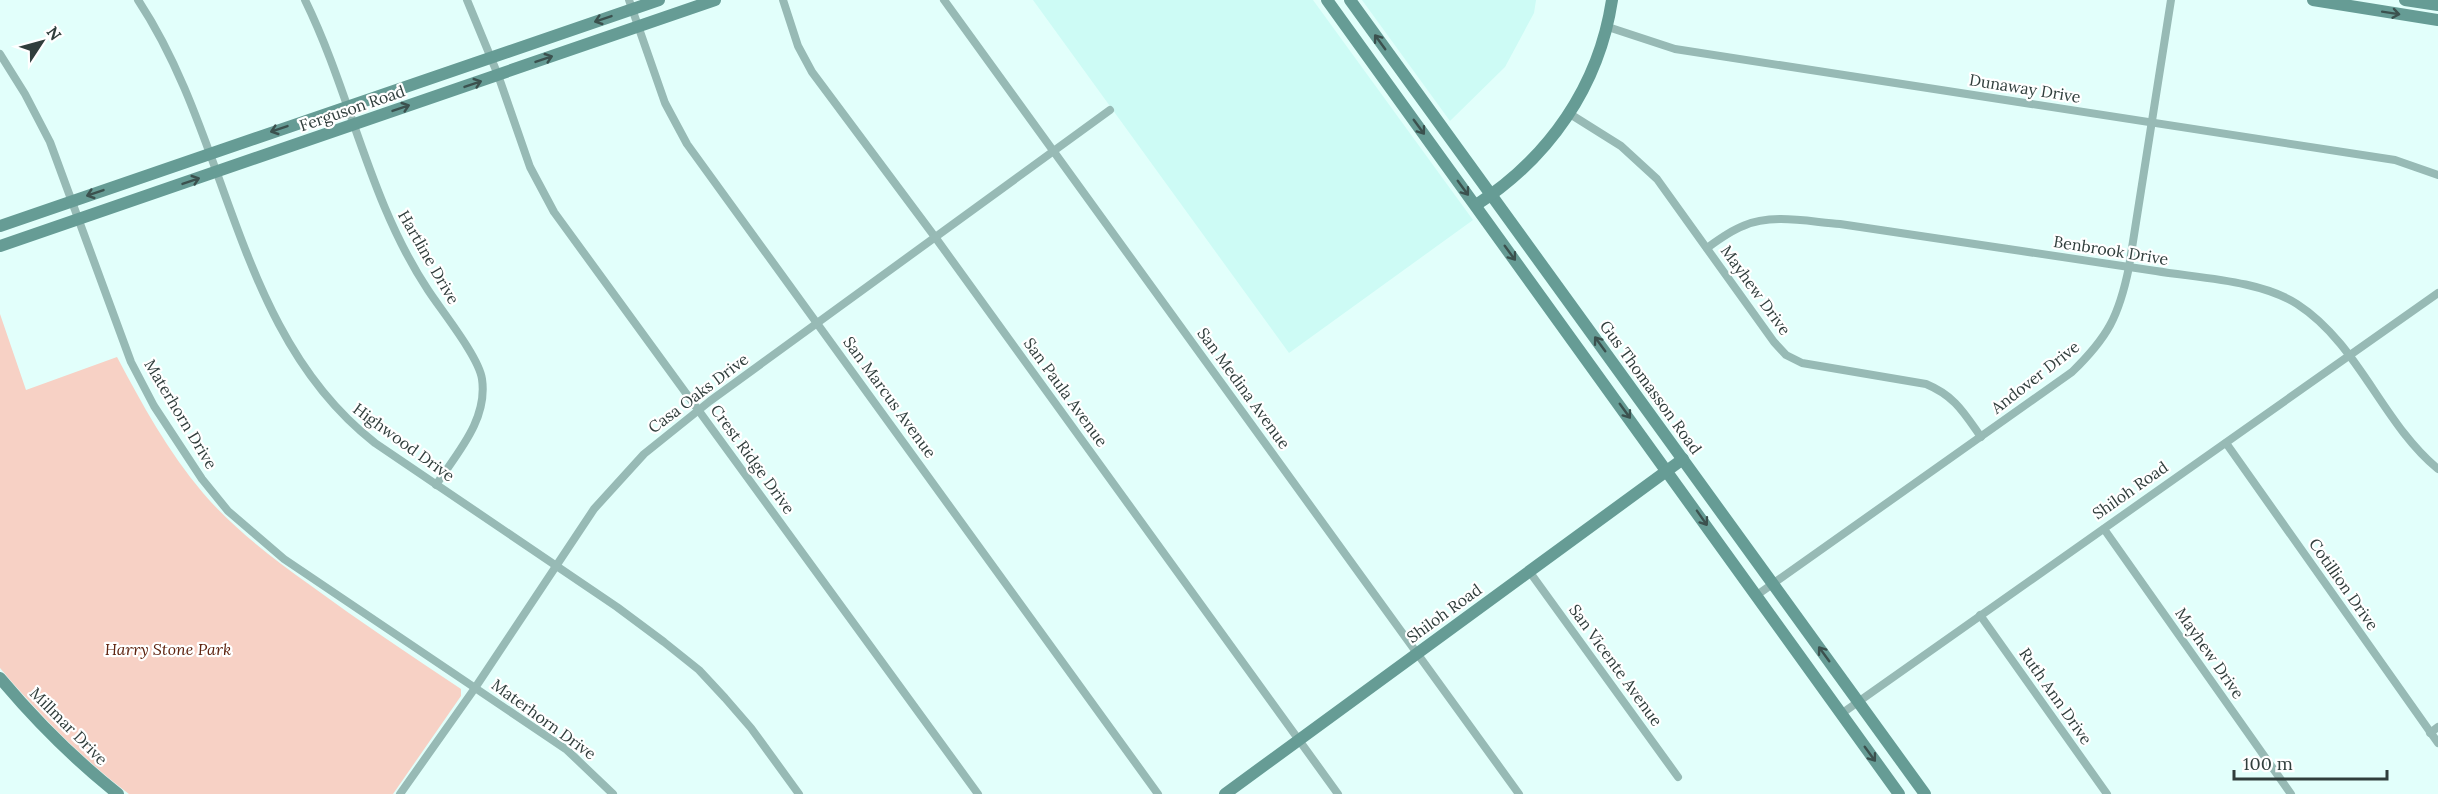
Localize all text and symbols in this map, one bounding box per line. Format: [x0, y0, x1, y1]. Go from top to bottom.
one-way arrow [2381, 7, 2401, 18]
north arrow [12, 12, 72, 72]
one-way arrow [594, 15, 613, 26]
text: N [42, 22, 66, 44]
one-way arrow [1374, 34, 1386, 50]
one-way arrow [534, 53, 553, 64]
street label: Dunaway Drive [1968, 69, 2083, 107]
one-way arrow [463, 77, 482, 88]
street label: Ferguson Road [297, 80, 408, 135]
one-way arrow [391, 102, 410, 113]
one-way arrow [1413, 118, 1425, 134]
one-way arrow [271, 125, 289, 136]
one-way arrow [181, 174, 200, 185]
one-way arrow [1457, 180, 1469, 196]
one-way arrow [86, 189, 105, 200]
street label: Hartline Drive [394, 206, 464, 308]
street label: Benbrook Drive [2052, 231, 2170, 269]
street label: Mayhew Drive [1717, 241, 1796, 339]
one-way arrow [1504, 244, 1516, 260]
street label: Gus Thomasson Road [1596, 316, 1706, 458]
street label: San Medina Avenue [1193, 323, 1295, 453]
street label: San Marcus Avenue [839, 332, 941, 462]
street label: San Paula Avenue [1020, 334, 1112, 451]
one-way arrow [1594, 336, 1606, 352]
street label: Andover Drive [1986, 336, 2083, 418]
street label: Casa Oaks Drive [644, 349, 752, 437]
street label: Materhorn Drive [140, 356, 222, 473]
street label: Highwood Drive [349, 398, 459, 486]
street label: Crest Ridge Drive [707, 400, 800, 518]
one-way arrow [1618, 402, 1631, 418]
street label: Shiloh Road [2088, 456, 2172, 523]
one-way arrow [1696, 510, 1708, 526]
street label: Cotillion Drive [2305, 534, 2383, 634]
street label: Shiloh Road [1403, 579, 1486, 647]
street label: San Vicente Avenue [1565, 600, 1667, 730]
street label: Mayhew Drive [2171, 604, 2249, 703]
park label: Harry Stone Park [105, 639, 231, 659]
street label: Ruth Ann Drive [2015, 644, 2097, 748]
one-way arrow [1818, 647, 1830, 663]
street label: Materhorn Drive [488, 674, 600, 764]
street label: Millmar Drive [26, 683, 112, 769]
scale bar [2234, 743, 2387, 781]
one-way arrow [1864, 746, 1877, 762]
text: 100 m [2243, 752, 2293, 775]

